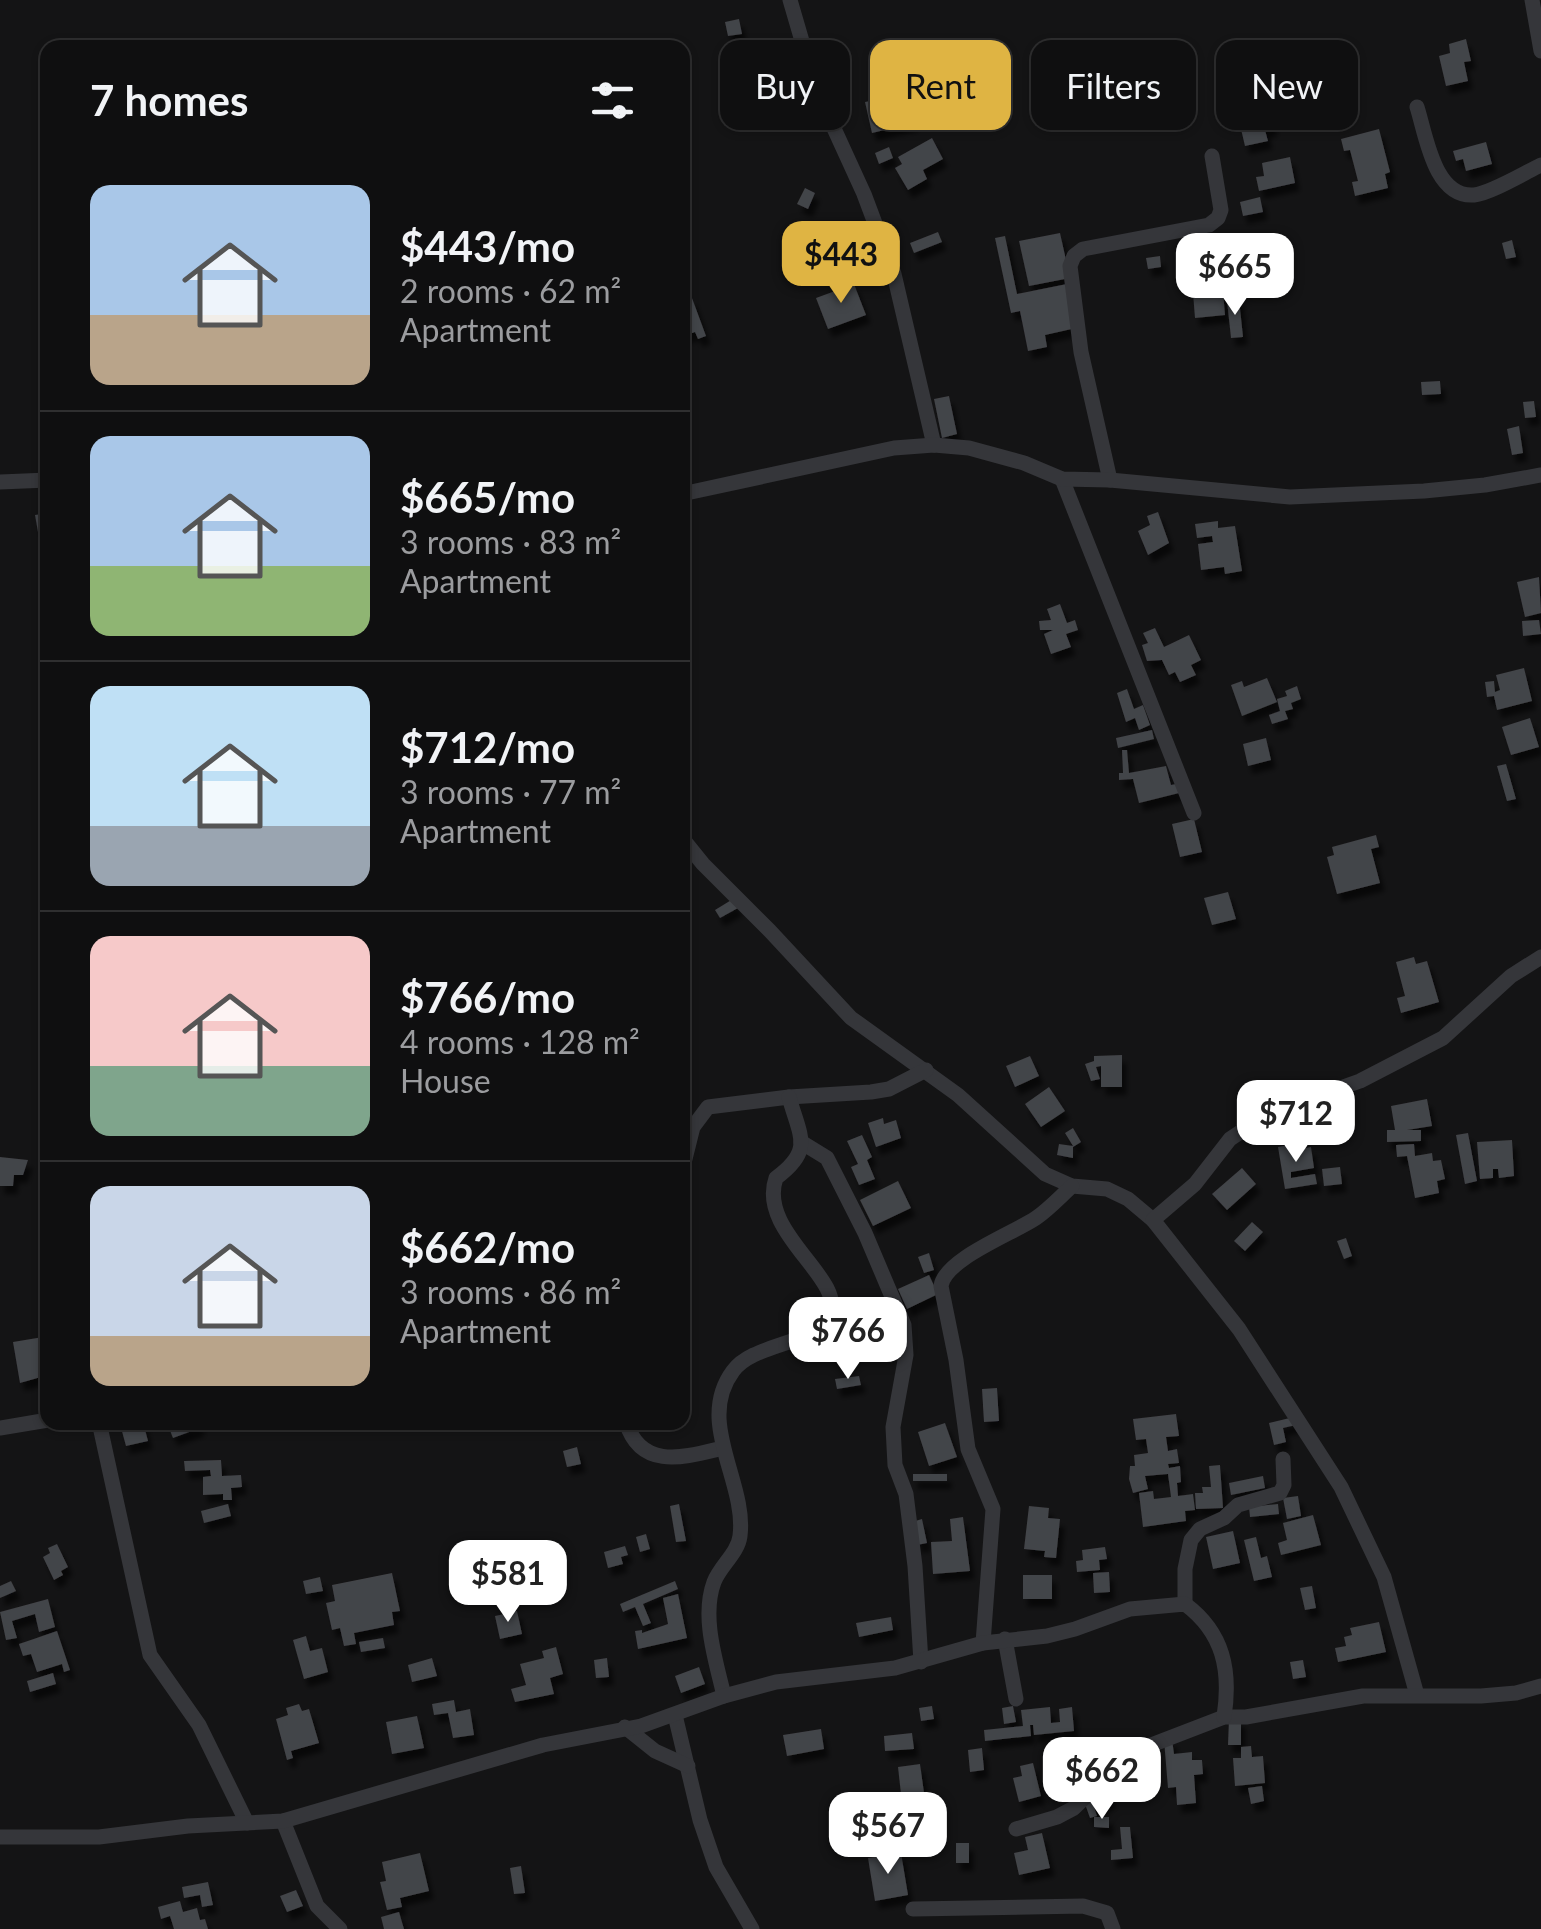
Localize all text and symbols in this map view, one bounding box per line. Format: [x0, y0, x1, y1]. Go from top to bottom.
chip: Buy [720, 40, 850, 130]
chip: Rent [870, 40, 1011, 130]
chip: Filters [1031, 40, 1196, 130]
chip: New [1216, 40, 1358, 130]
icon: filters [585, 73, 640, 128]
text: 7 homes [90, 75, 248, 125]
text: $443/mo [400, 221, 575, 271]
pin: $443 [782, 221, 900, 306]
icon: home [170, 225, 290, 345]
pin: $665 [1176, 233, 1294, 318]
text: $443 [804, 234, 878, 273]
text: $665 [1198, 246, 1272, 285]
text: 2 rooms · 62 m² [400, 271, 621, 310]
text: Apartment [400, 310, 551, 349]
text: $665/mo [400, 472, 575, 522]
icon: home [170, 476, 290, 596]
text: 3 rooms · 83 m² [400, 522, 621, 561]
text: Apartment [400, 561, 551, 600]
text: $712/mo [400, 722, 575, 772]
icon: home [170, 726, 290, 846]
text: 3 rooms · 77 m² [400, 772, 621, 811]
text: Apartment [400, 811, 551, 850]
text: $766/mo [400, 972, 575, 1022]
icon: home [170, 976, 290, 1096]
text: 4 rooms · 128 m² [400, 1022, 640, 1061]
text: House [400, 1061, 491, 1100]
pin: $712 [1237, 1080, 1355, 1165]
text: $712 [1259, 1093, 1333, 1132]
text: $662/mo [400, 1222, 575, 1272]
icon: home [170, 1226, 290, 1346]
text: 3 rooms · 86 m² [400, 1272, 621, 1311]
pin: $766 [789, 1297, 907, 1382]
text: $766 [811, 1310, 885, 1349]
text: Apartment [400, 1311, 551, 1350]
pin: $581 [449, 1540, 567, 1625]
text: $581 [471, 1553, 545, 1592]
pin: $662 [1043, 1737, 1161, 1822]
text: $662 [1065, 1750, 1139, 1789]
pin: $567 [829, 1792, 947, 1877]
text: $567 [851, 1805, 925, 1844]

